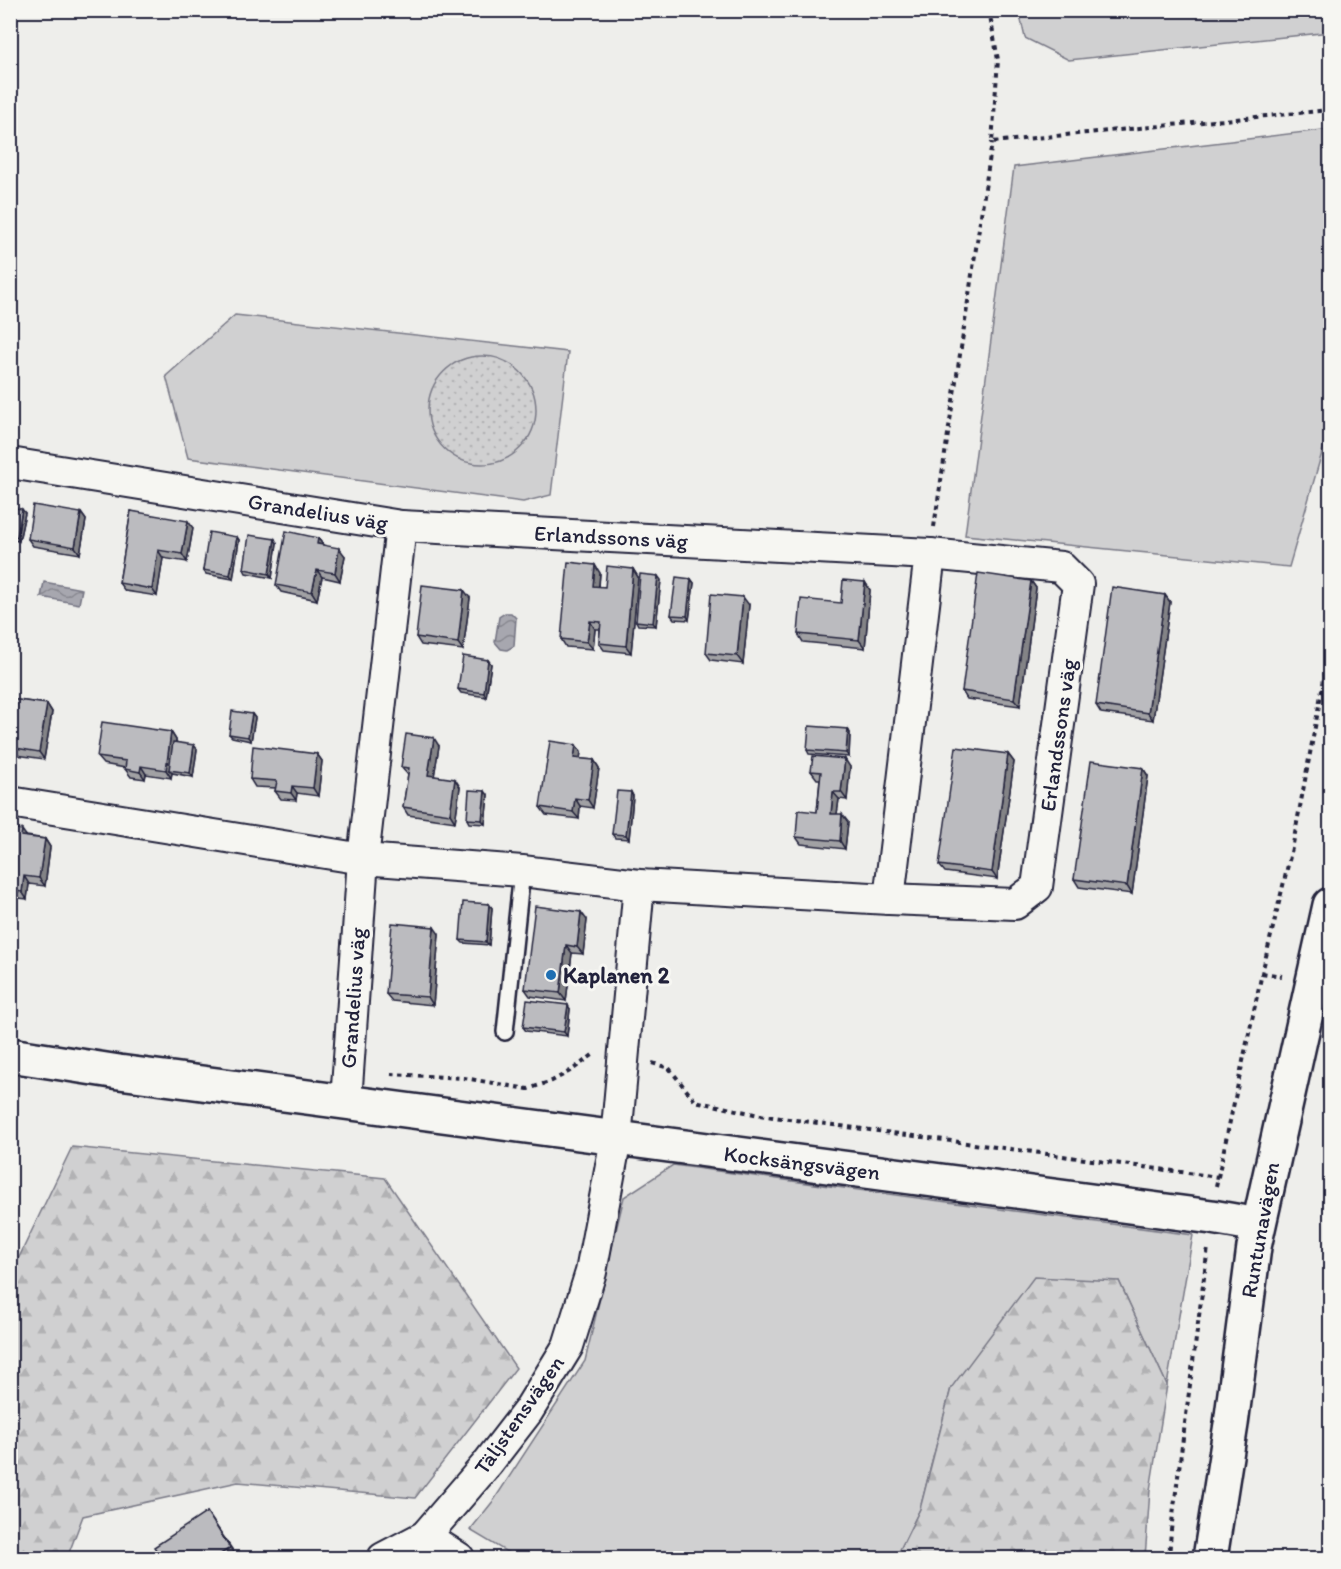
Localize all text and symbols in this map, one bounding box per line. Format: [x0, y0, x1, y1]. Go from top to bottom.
street label: Grandelius väg [246, 488, 391, 536]
street label: Erlandssons väg [533, 519, 689, 555]
street label: Erlandssons väg [1034, 656, 1082, 813]
street label: Grandelius väg [335, 926, 371, 1069]
place label: Kaplanen 2 [563, 962, 670, 989]
marker: Kaplanen 2 [544, 968, 558, 982]
street label: Kocksängsvägen [722, 1140, 882, 1186]
street label: Runtunavägen [1235, 1159, 1285, 1300]
street label: Täljstensvägen [468, 1350, 570, 1480]

